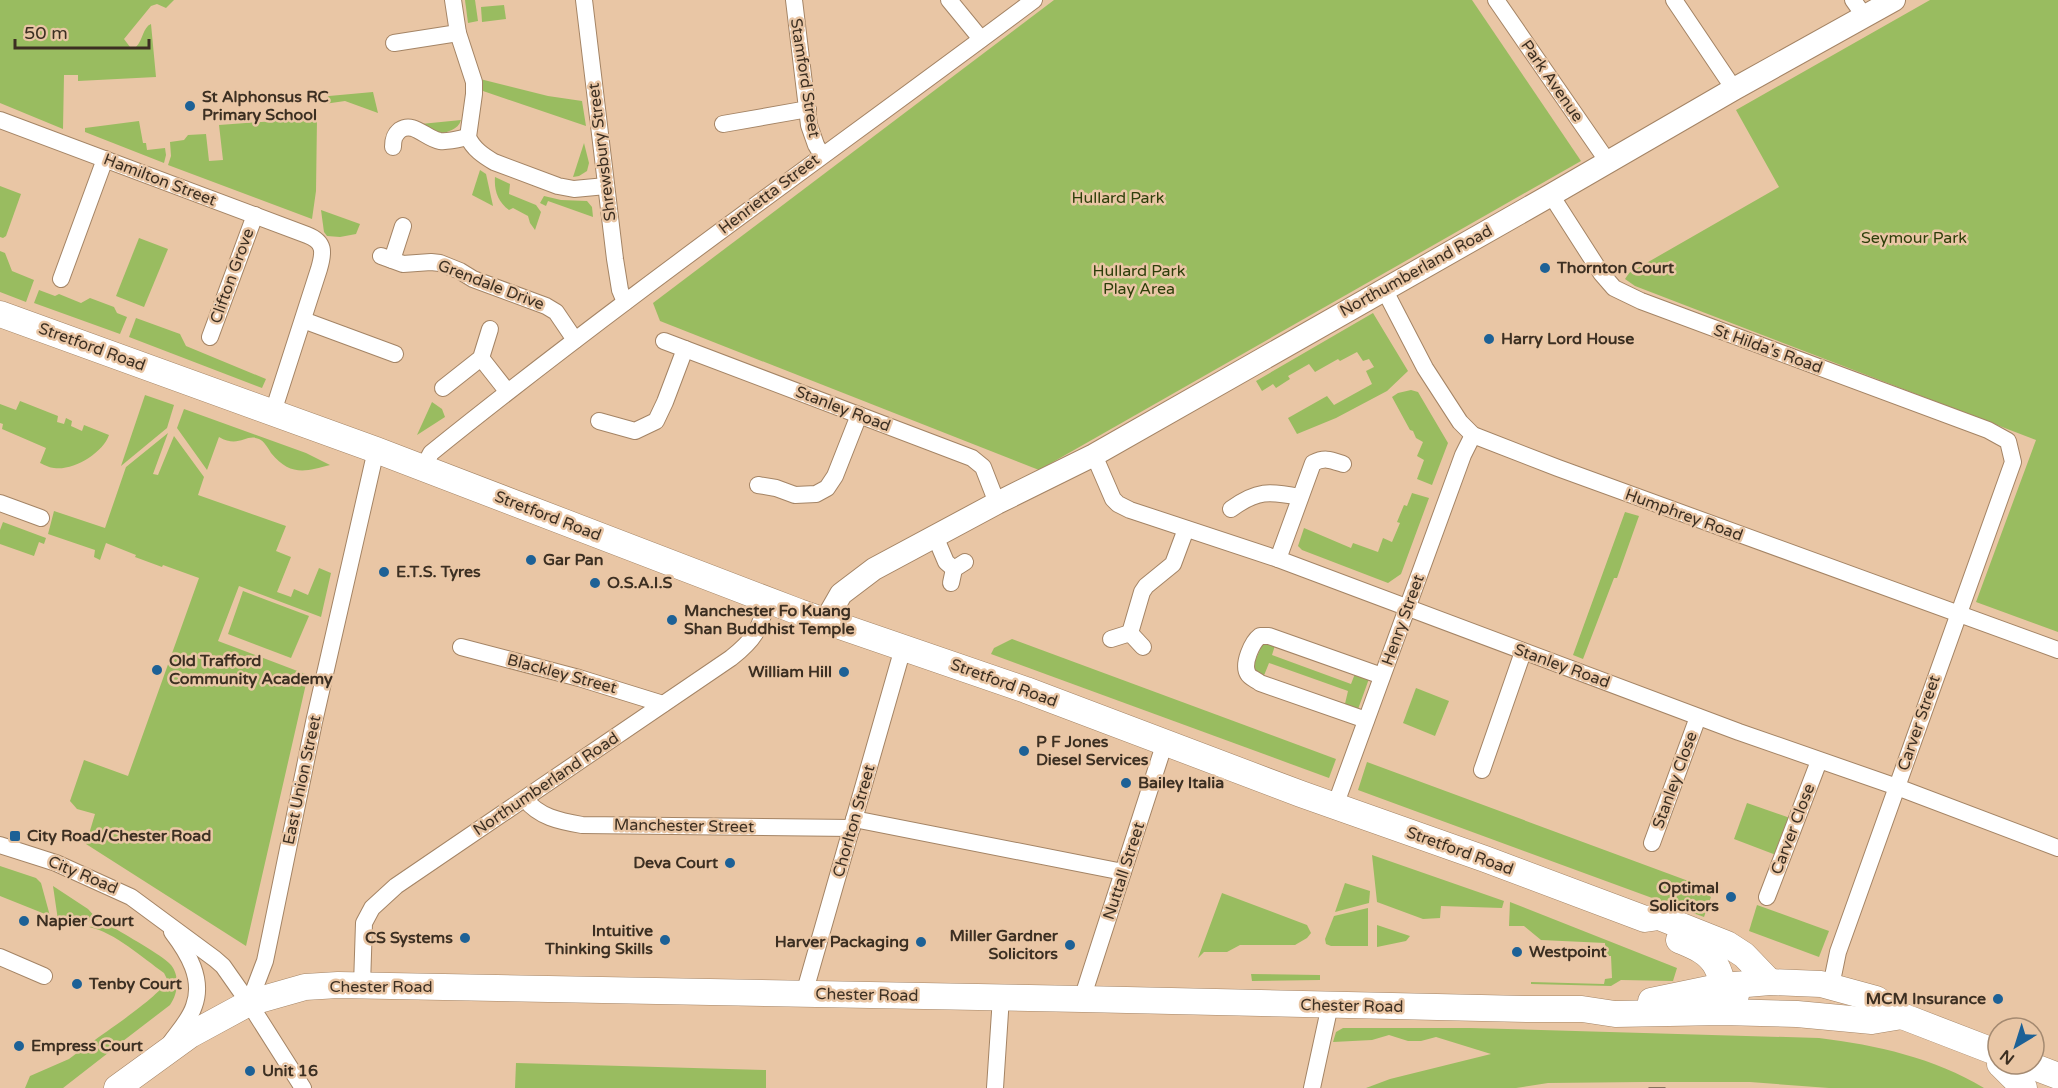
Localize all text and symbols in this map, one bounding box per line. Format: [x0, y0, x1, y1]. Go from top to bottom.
scale bar [15, 12, 148, 50]
street label: Stamford Street [786, 17, 824, 139]
text: 50 m [24, 22, 68, 44]
street label: Park Avenue [1516, 36, 1588, 126]
street label: Shrewsbury Street [584, 82, 620, 222]
place label: St Alphonsus RC Primary School [202, 87, 329, 125]
marker: St Alphonsus RC Primary School [183, 99, 197, 113]
street label: Hamilton Street [101, 149, 219, 211]
street label: Henrietta Street [715, 150, 823, 238]
park label: Hullard Park [1072, 188, 1165, 208]
street label: Northumberland Road [1336, 221, 1496, 321]
street label: Clifton Grove [206, 226, 258, 326]
park label: Seymour Park [1861, 228, 1967, 248]
street label: Grendale Drive [435, 256, 547, 314]
place label: Thornton Court [1556, 258, 1675, 278]
park label: Hullard Park Play Area [1093, 261, 1186, 299]
marker: Thornton Court [1538, 261, 1552, 275]
street label: Stretford Road [36, 318, 148, 376]
street label: St Hilda's Road [1711, 320, 1825, 378]
place label: Harry Lord House [1501, 329, 1634, 349]
marker: Harry Lord House [1482, 332, 1496, 346]
street label: Stanley Road [793, 382, 893, 436]
street label: Humphrey Road [1622, 484, 1746, 546]
street label: Stretford Road [492, 487, 604, 545]
place label: Gar Pan [543, 550, 603, 570]
marker: Gar Pan [524, 553, 538, 567]
place label: E.T.S. Tyres [396, 562, 481, 582]
marker: E.T.S. Tyres [377, 565, 391, 579]
street label: Henry Street [1377, 572, 1429, 668]
place label: O.S.A.I.S [607, 573, 673, 593]
marker: O.S.A.I.S [588, 576, 602, 590]
place label: Manchester Fo Kuang Shan Buddhist Temple [684, 601, 855, 639]
marker: Manchester Fo Kuang Shan Buddhist Temple [665, 613, 679, 627]
street label: Stanley Road [1511, 639, 1613, 693]
street label: Blackley Street [505, 650, 619, 698]
place label: Old Trafford Community Academy [169, 651, 333, 689]
street label: Stretford Road [948, 654, 1060, 712]
place label: William Hill [748, 662, 832, 682]
marker: Old Trafford Community Academy [150, 663, 164, 677]
marker: William Hill [837, 665, 851, 679]
street label: Carver Street [1893, 673, 1945, 773]
street label: East Union Street [279, 713, 325, 847]
street label: Northumberland Road [469, 728, 623, 840]
street label: Stanley Close [1648, 729, 1702, 831]
place label: P F Jones Diesel Services [1036, 732, 1149, 770]
marker: P F Jones Diesel Services [1017, 744, 1031, 758]
street label: Chorlton Street [828, 762, 880, 880]
place label: Bailey Italia [1138, 773, 1224, 793]
marker: Bailey Italia [1119, 776, 1133, 790]
street label: Carver Close [1767, 781, 1819, 877]
street label: Manchester Street [614, 815, 754, 837]
street label: Nuttall Street [1099, 820, 1149, 922]
street label: Stretford Road [1404, 822, 1516, 880]
place label: City Road/Chester Road [27, 826, 211, 846]
marker: City Road/Chester Road [8, 829, 22, 843]
street label: City Road [45, 851, 121, 899]
place label: Deva Court [633, 853, 719, 873]
marker: Deva Court [723, 856, 737, 870]
place label: Optimal Solicitors [1649, 878, 1719, 916]
marker: Optimal Solicitors [1724, 890, 1738, 904]
place label: Napier Court [36, 911, 135, 931]
marker: Napier Court [17, 914, 31, 928]
place label: Intuitive Thinking Skills [544, 921, 653, 959]
place label: Miller Gardner Solicitors [949, 926, 1059, 964]
place label: CS Systems [365, 928, 453, 948]
marker: CS Systems [458, 931, 472, 945]
place label: Harver Packaging [775, 932, 909, 952]
marker: Intuitive Thinking Skills [658, 933, 672, 947]
marker: Harver Packaging [914, 935, 928, 949]
marker: Miller Gardner Solicitors [1063, 938, 1077, 952]
place label: Westpoint [1529, 942, 1608, 962]
marker: Westpoint [1510, 945, 1524, 959]
place label: Tenby Court [88, 974, 183, 994]
marker: Tenby Court [70, 977, 84, 991]
street label: Chester Road [329, 977, 433, 997]
street label: Chester Road [815, 984, 919, 1006]
place label: MCM Insurance [1866, 989, 1986, 1009]
marker: MCM Insurance [1991, 992, 2005, 1006]
street label: Chester Road [1300, 995, 1404, 1017]
north arrow [1986, 1016, 2046, 1076]
place label: Empress Court [31, 1036, 144, 1056]
marker: Empress Court [12, 1039, 26, 1053]
text: N [1996, 1045, 2019, 1069]
place label: Unit 16 [262, 1061, 318, 1081]
marker: Unit 16 [243, 1064, 257, 1078]

